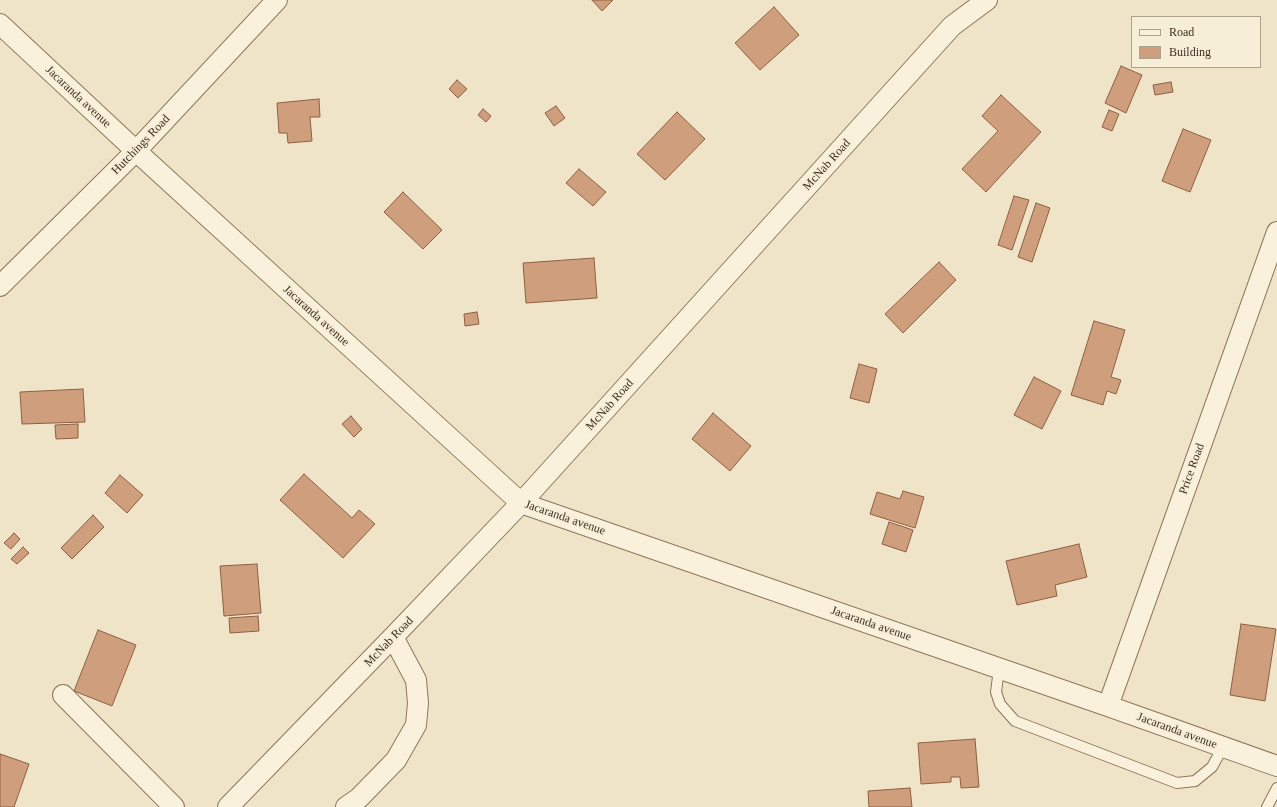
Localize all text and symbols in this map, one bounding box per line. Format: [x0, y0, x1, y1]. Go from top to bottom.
legend [1131, 16, 1261, 68]
text: Road [1169, 25, 1194, 39]
text: Building [1169, 45, 1211, 59]
street label: Jacaranda avenue [42, 63, 114, 131]
street label: Hutchings Road [109, 112, 173, 178]
street label: McNab Road [800, 136, 854, 194]
street label: Jacaranda avenue [280, 282, 352, 350]
street label: McNab Road [583, 376, 637, 434]
street label: Price Road [1176, 442, 1208, 496]
street label: Jacaranda avenue [523, 497, 607, 539]
street label: Jacaranda avenue [829, 603, 913, 645]
street label: McNab Road [361, 614, 417, 670]
street label: Jacaranda avenue [1135, 710, 1219, 752]

